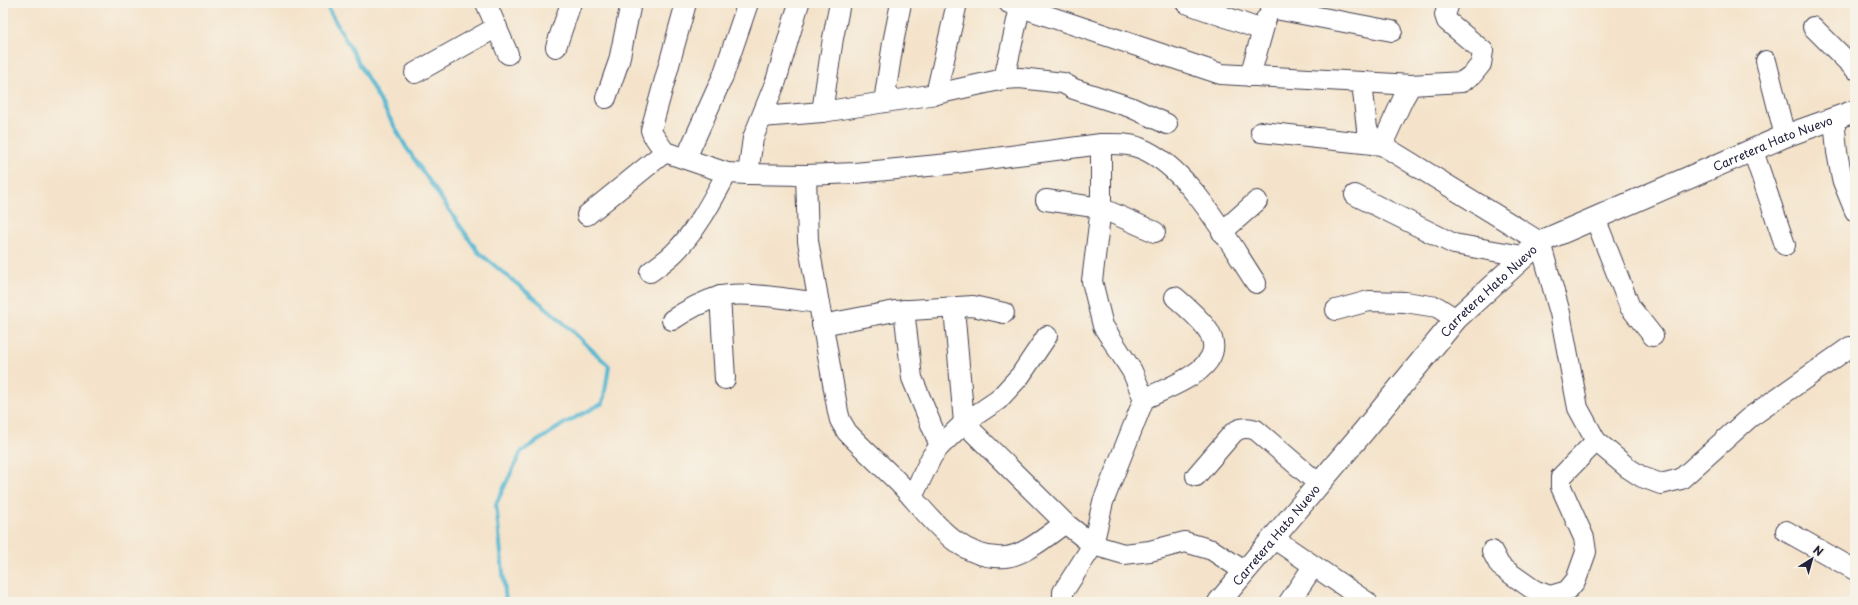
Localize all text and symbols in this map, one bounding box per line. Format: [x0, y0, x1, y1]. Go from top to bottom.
street label: Carretera Hato Nuevo [1710, 111, 1835, 175]
street label: Carretera Hato Nuevo [1436, 240, 1541, 341]
street label: Carretera Hato Nuevo [1228, 480, 1324, 589]
north arrow [1792, 539, 1832, 579]
text: N [1810, 541, 1827, 560]

